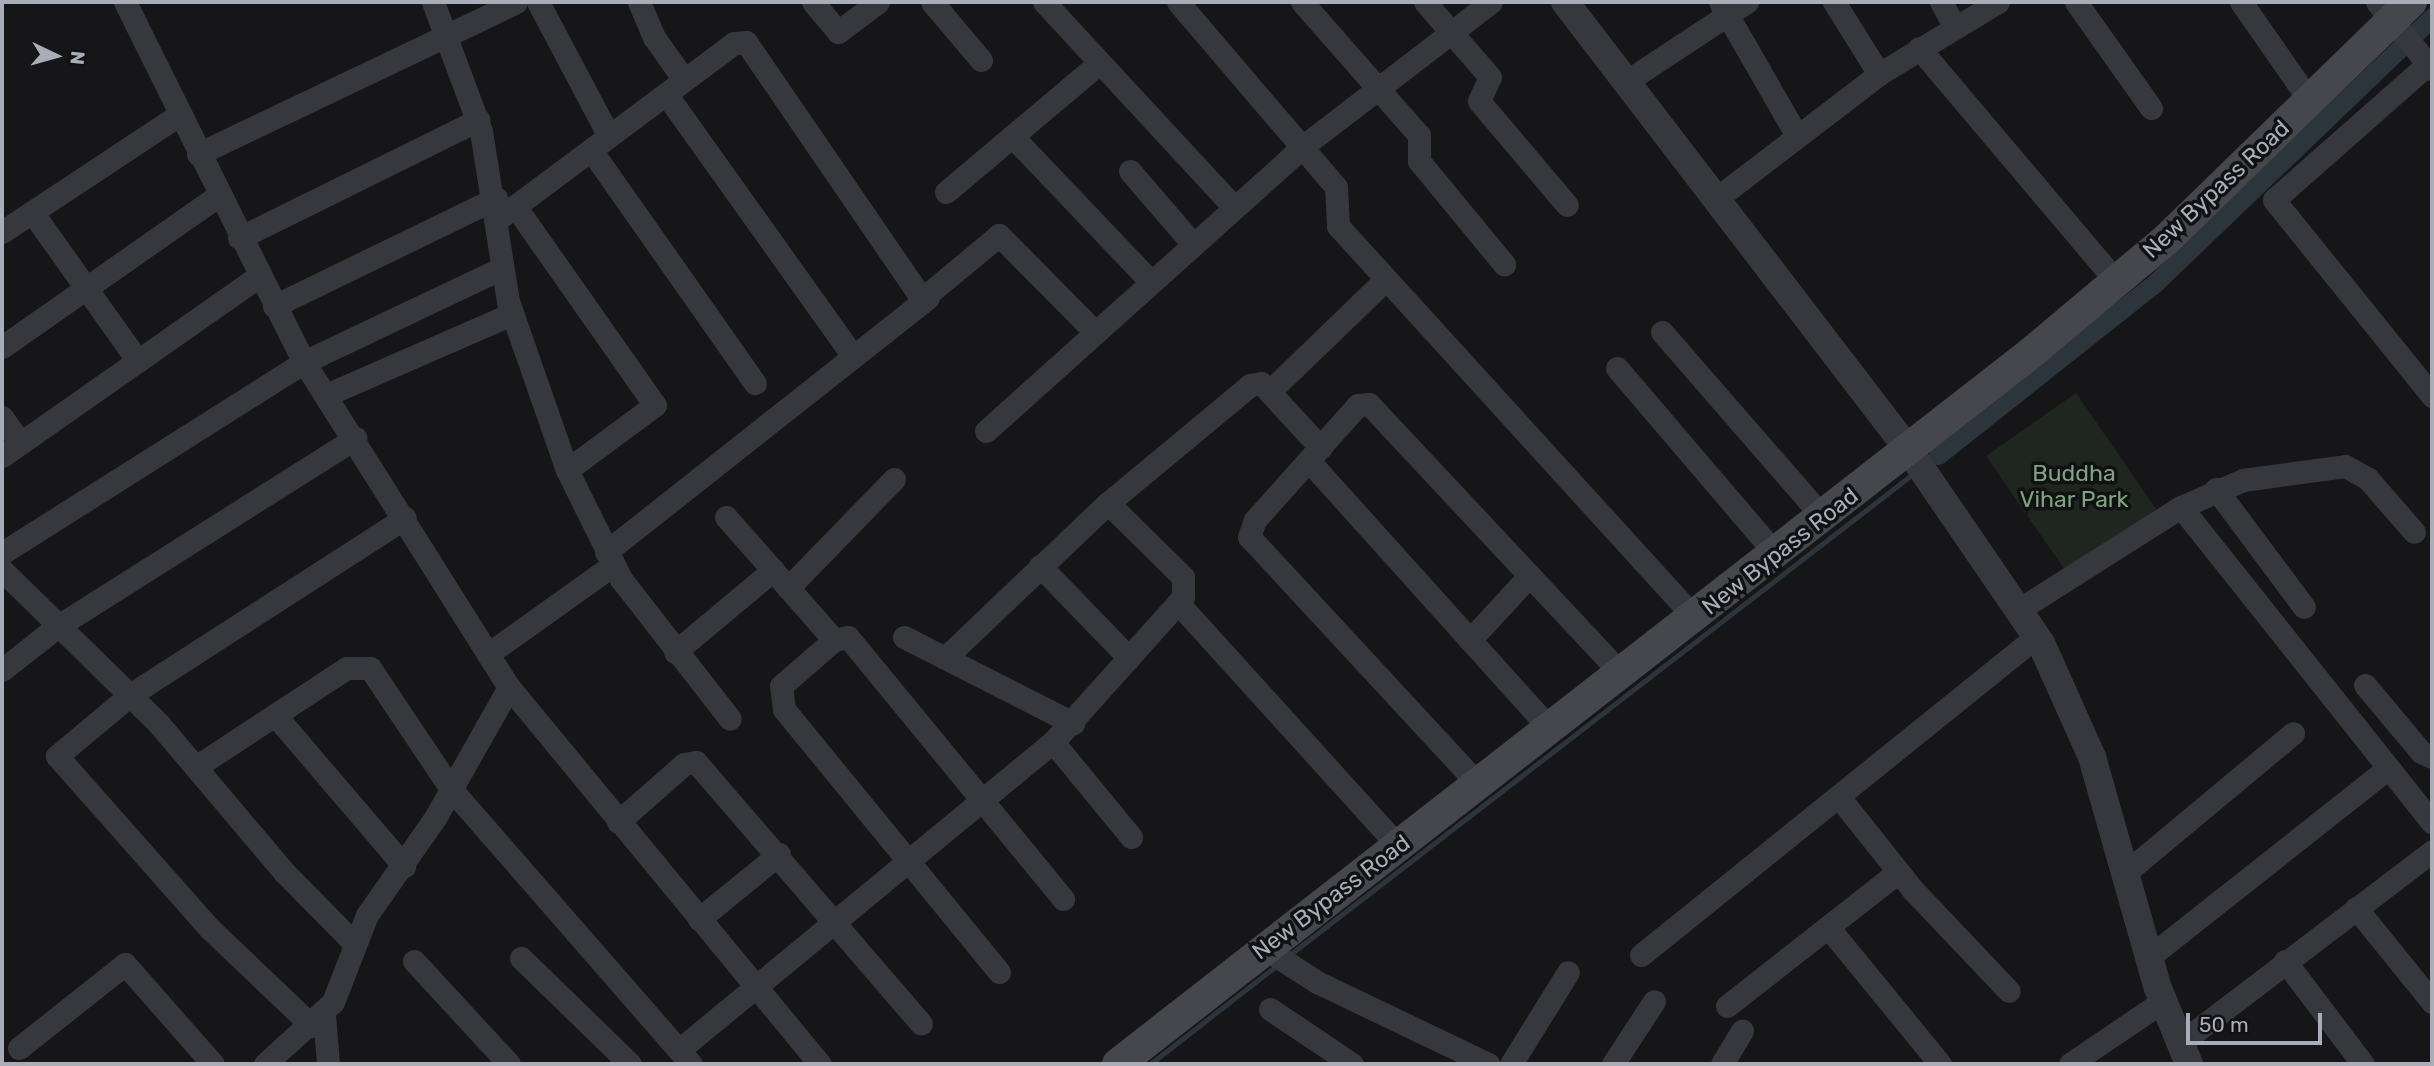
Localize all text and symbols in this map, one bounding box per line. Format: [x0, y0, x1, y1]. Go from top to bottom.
north arrow [21, 21, 91, 91]
text: N [65, 50, 89, 66]
street label: New Bypass Road [2137, 114, 2295, 264]
park label: Buddha Vihar Park [2019, 459, 2129, 513]
street label: New Bypass Road [1696, 481, 1864, 621]
street label: New Bypass Road [1247, 829, 1415, 965]
scale bar [2189, 1000, 2326, 1044]
text: 50 m [2199, 1012, 2249, 1037]

